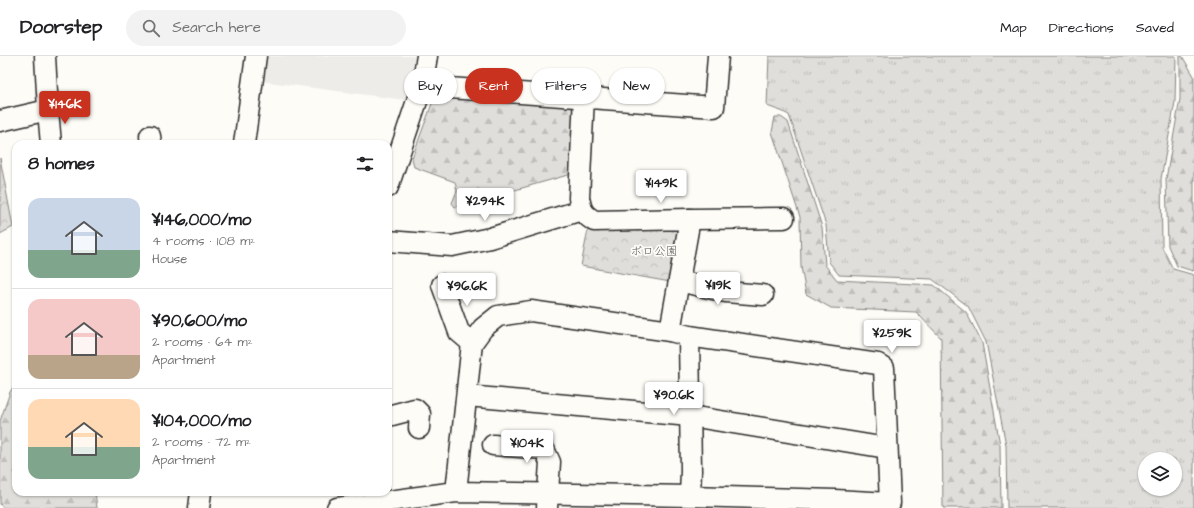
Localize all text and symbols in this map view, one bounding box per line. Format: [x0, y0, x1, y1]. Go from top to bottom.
search box [126, 10, 406, 46]
text: Doorstep [20, 14, 102, 41]
icon: search [140, 17, 162, 39]
text: Search here [172, 17, 261, 38]
text: Map [1000, 18, 1027, 38]
text: Directions [1049, 18, 1114, 38]
text: Saved [1136, 18, 1174, 38]
chip: Buy [404, 68, 457, 104]
chip: Rent [465, 68, 523, 104]
chip: Filters [531, 68, 601, 104]
chip: New [609, 68, 665, 104]
pin: ¥146K [37, 91, 93, 125]
text: ¥146K [48, 95, 82, 113]
text: 8 homes [28, 152, 95, 176]
icon: filters [354, 153, 376, 175]
pin: ¥149K [633, 170, 689, 204]
text: ¥149K [645, 174, 677, 192]
pin: ¥294K [457, 188, 513, 222]
text: ¥294K [466, 192, 504, 210]
text: ¥146,000/mo [152, 208, 251, 232]
icon: home [60, 214, 108, 262]
text: 4 rooms · 108 m² [152, 232, 255, 250]
park label: ボロ公園 [630, 243, 678, 260]
text: House [152, 250, 187, 268]
pin: ¥119K [690, 272, 746, 306]
pin: ¥96.6K [434, 273, 500, 307]
text: ¥119K [705, 276, 731, 294]
text: ¥96.6K [447, 277, 487, 295]
text: ¥90,600/mo [152, 309, 247, 333]
icon: home [60, 315, 108, 363]
pin: ¥259K [864, 320, 920, 354]
text: ¥259K [873, 324, 911, 342]
text: 2 rooms · 64 m² [152, 333, 253, 351]
text: Apartment [152, 351, 216, 369]
pin: ¥90.6K [641, 382, 707, 416]
text: ¥90.6K [654, 386, 694, 404]
text: ¥104,000/mo [152, 409, 251, 433]
icon: home [60, 415, 108, 463]
pin: ¥104K [499, 430, 555, 464]
text: 2 rooms · 72 m² [152, 433, 251, 451]
text: ¥104K [510, 434, 544, 452]
text: Apartment [152, 451, 216, 469]
map controls [1138, 452, 1182, 496]
button: layers [1138, 452, 1182, 496]

